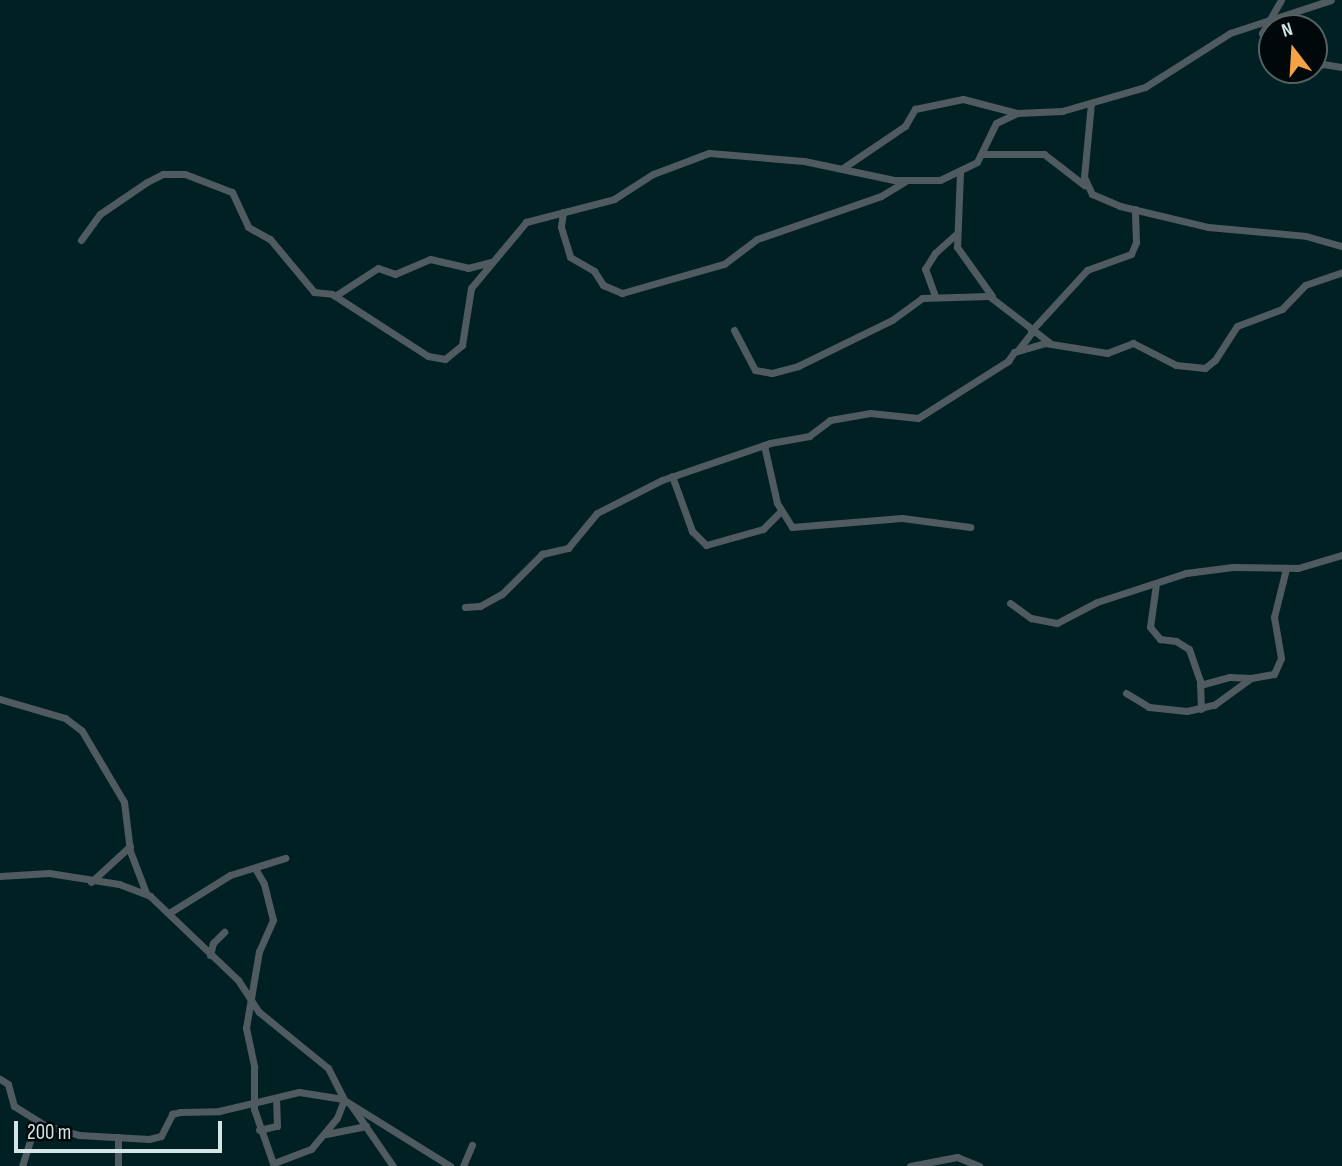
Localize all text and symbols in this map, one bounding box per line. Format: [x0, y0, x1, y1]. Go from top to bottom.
north arrow [1258, 14, 1328, 84]
text: N [1279, 18, 1296, 43]
scale bar [18, 1106, 226, 1150]
text: 200 m [27, 1120, 71, 1145]

